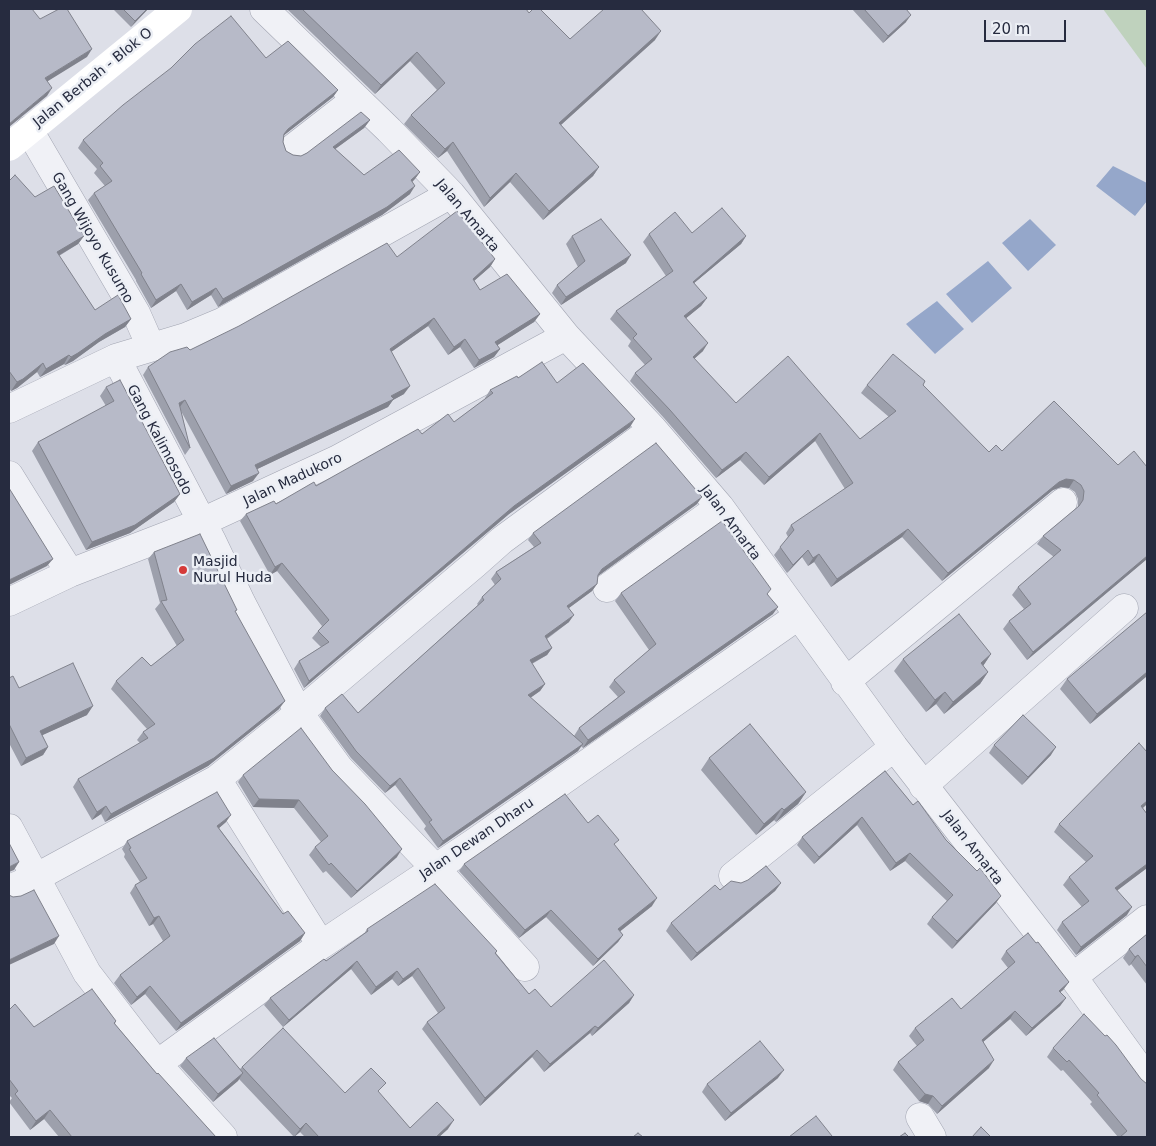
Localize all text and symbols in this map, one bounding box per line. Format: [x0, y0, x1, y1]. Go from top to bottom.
scale bar [986, 10, 1068, 42]
text: 20 m [992, 20, 1030, 38]
street label: Jalan Berbah - Blok O [30, 25, 156, 131]
street label: Gang Wijoyo Kusumo [48, 169, 136, 307]
street label: Jalan Amarta [432, 176, 502, 256]
street label: Gang Kalimosodo [123, 382, 195, 498]
street label: Jalan Madukoro [241, 450, 345, 510]
street label: Jalan Amarta [696, 482, 764, 564]
place label: Masjid Nurul Huda [193, 554, 272, 586]
marker: Masjid Nurul Huda [177, 564, 189, 576]
street label: Jalan Dewan Dharu [417, 795, 537, 883]
street label: Jalan Amarta [938, 807, 1006, 889]

